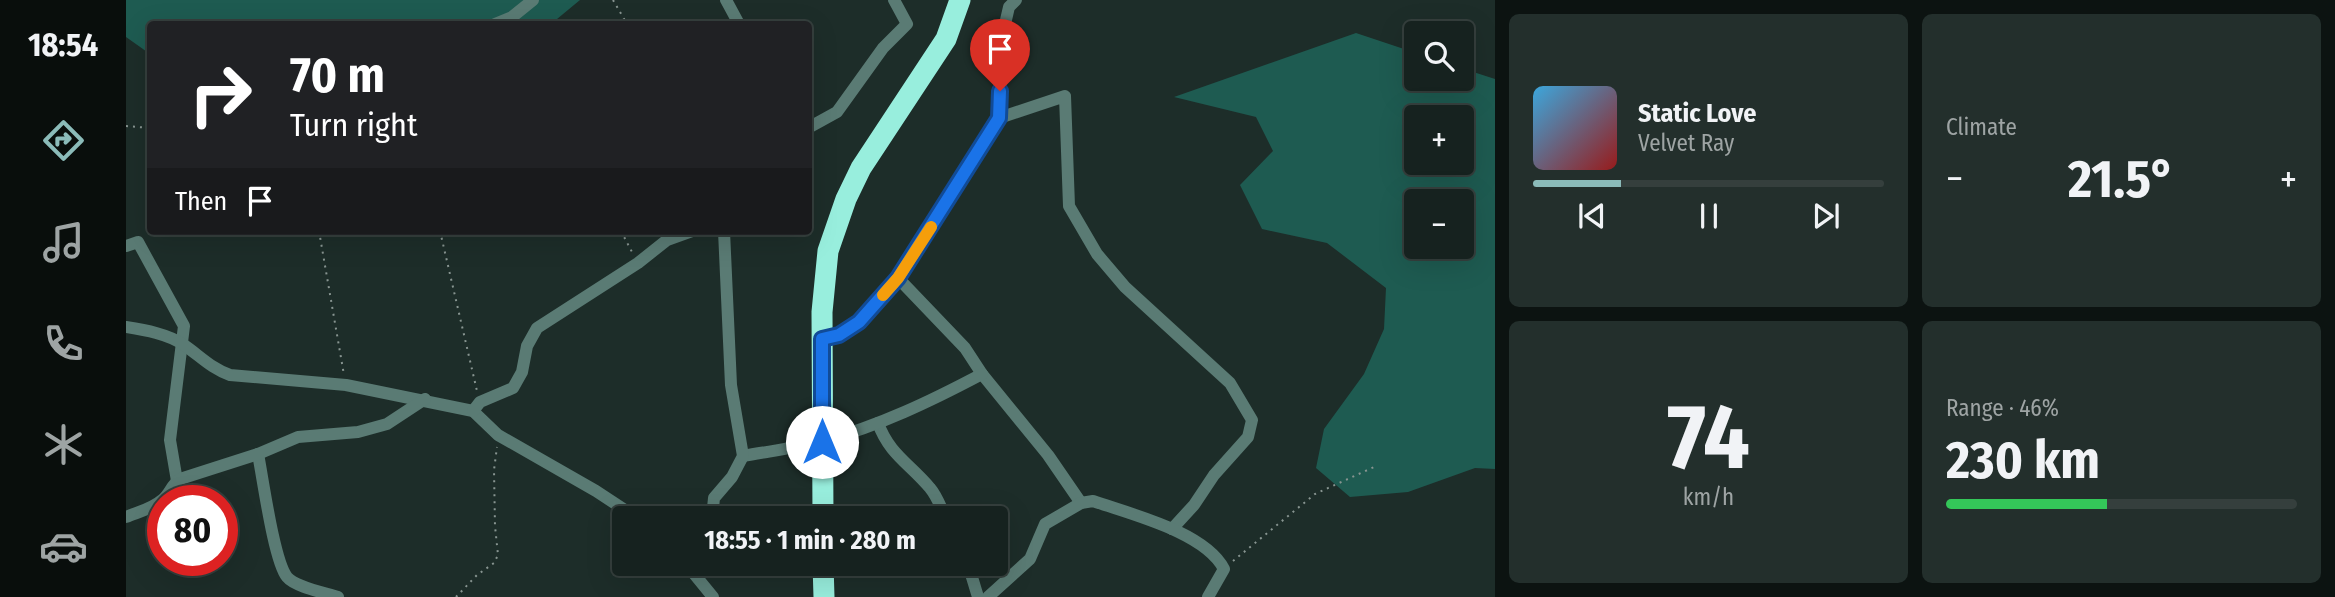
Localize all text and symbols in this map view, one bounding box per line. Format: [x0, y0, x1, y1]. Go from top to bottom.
pin [970, 19, 1030, 91]
map controls [1404, 21, 1474, 259]
button: search [1404, 21, 1474, 91]
text: 18:54 [28, 26, 98, 64]
icon: arrive [981, 30, 1019, 68]
text: 70 m [290, 46, 385, 105]
icon: right [175, 49, 266, 140]
text: Static Love [1638, 98, 1756, 129]
button: + [1404, 105, 1474, 175]
text: Turn right [290, 106, 417, 144]
text: Climate [1946, 113, 2017, 141]
icon: directions [39, 116, 88, 165]
text: Velvet Ray [1638, 129, 1734, 157]
text: 21.5° [2068, 148, 2175, 211]
text: − [1946, 156, 1963, 202]
text: + [2280, 156, 2297, 202]
icon: arrive [241, 182, 279, 220]
text: Then [175, 186, 227, 217]
button: − [1404, 189, 1474, 259]
icon: previous [1573, 197, 1611, 235]
icon: pause [1690, 197, 1728, 235]
icon: next [1807, 197, 1845, 235]
icon: music [39, 218, 88, 267]
icon: phone [39, 319, 88, 368]
text: 74 [1667, 383, 1750, 492]
text: Range · 46% [1946, 394, 2059, 422]
position arrow [785, 405, 859, 479]
icon: climate [39, 420, 88, 469]
text: 230 km [1946, 429, 2100, 492]
text: km/h [1683, 483, 1734, 511]
speed limit sign: 80 [147, 485, 238, 576]
icon: car [39, 522, 88, 571]
text: 18:55 · 1 min · 280 m [704, 525, 916, 556]

